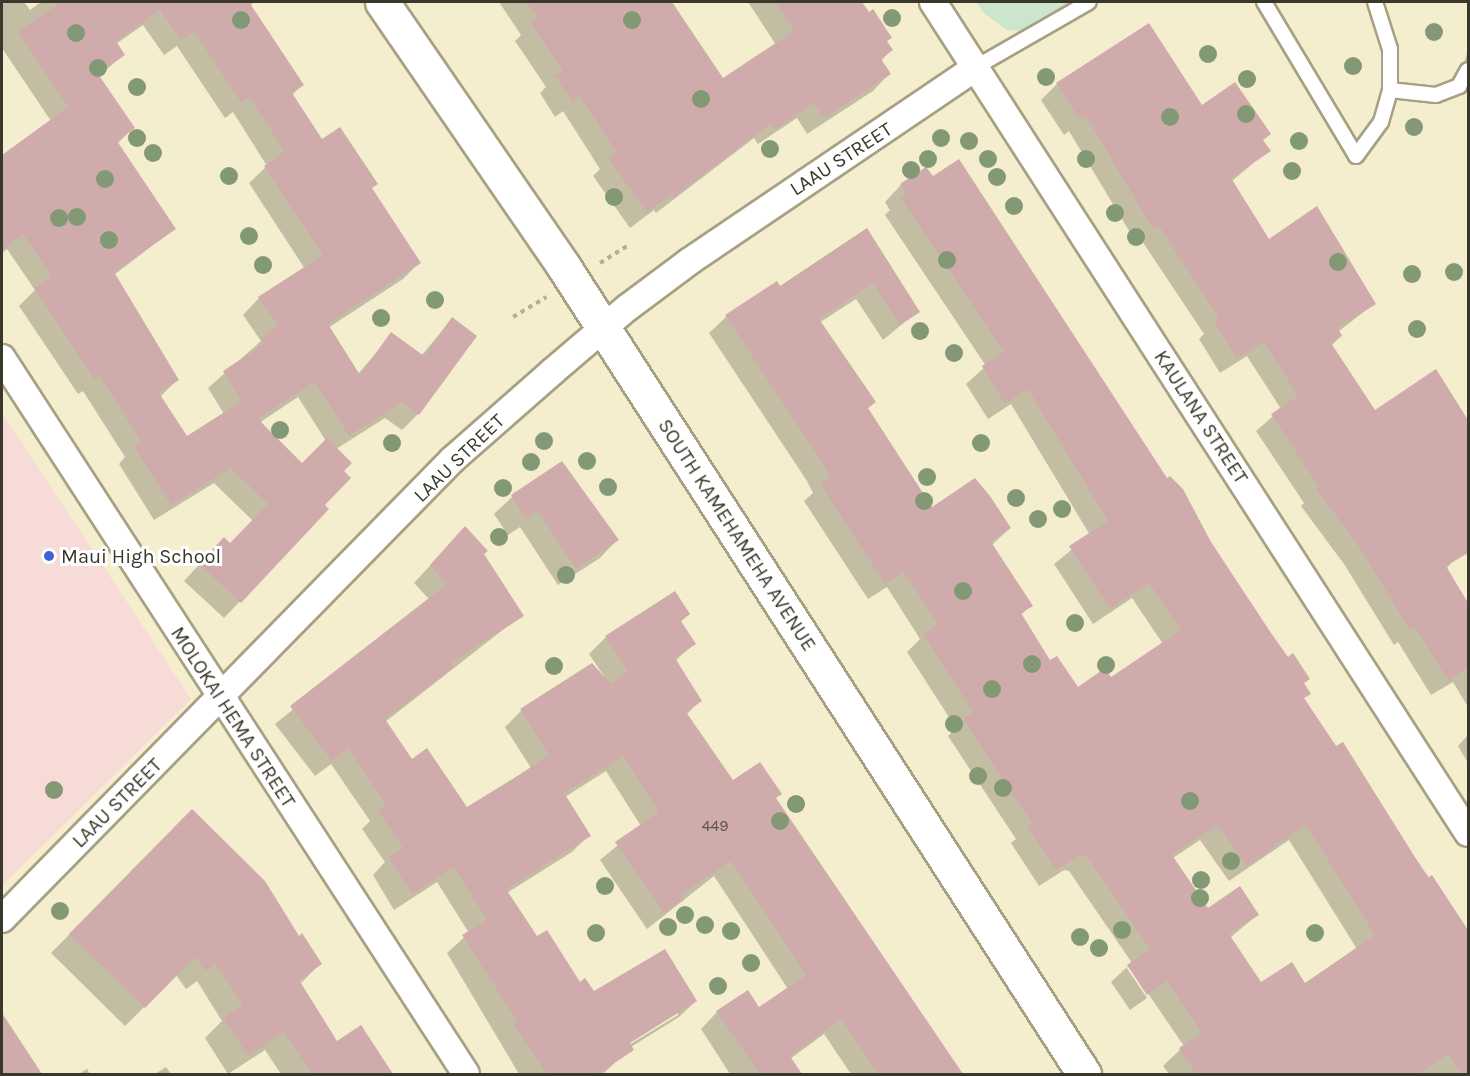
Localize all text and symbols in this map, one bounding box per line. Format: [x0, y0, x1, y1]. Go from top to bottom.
street label: LAAU STREET [785, 117, 897, 201]
street label: KAULANA STREET [1149, 346, 1253, 488]
street label: LAAU STREET [409, 409, 509, 507]
street label: SOUTH KAMEHAMEHA AVENUE [653, 414, 821, 656]
place label: Maui High School [61, 544, 221, 568]
marker: Maui High School [42, 549, 56, 563]
street label: MOLOKAI HEMA STREET [166, 622, 300, 812]
street label: LAAU STREET [67, 753, 167, 853]
house number: 449 [701, 816, 729, 836]

